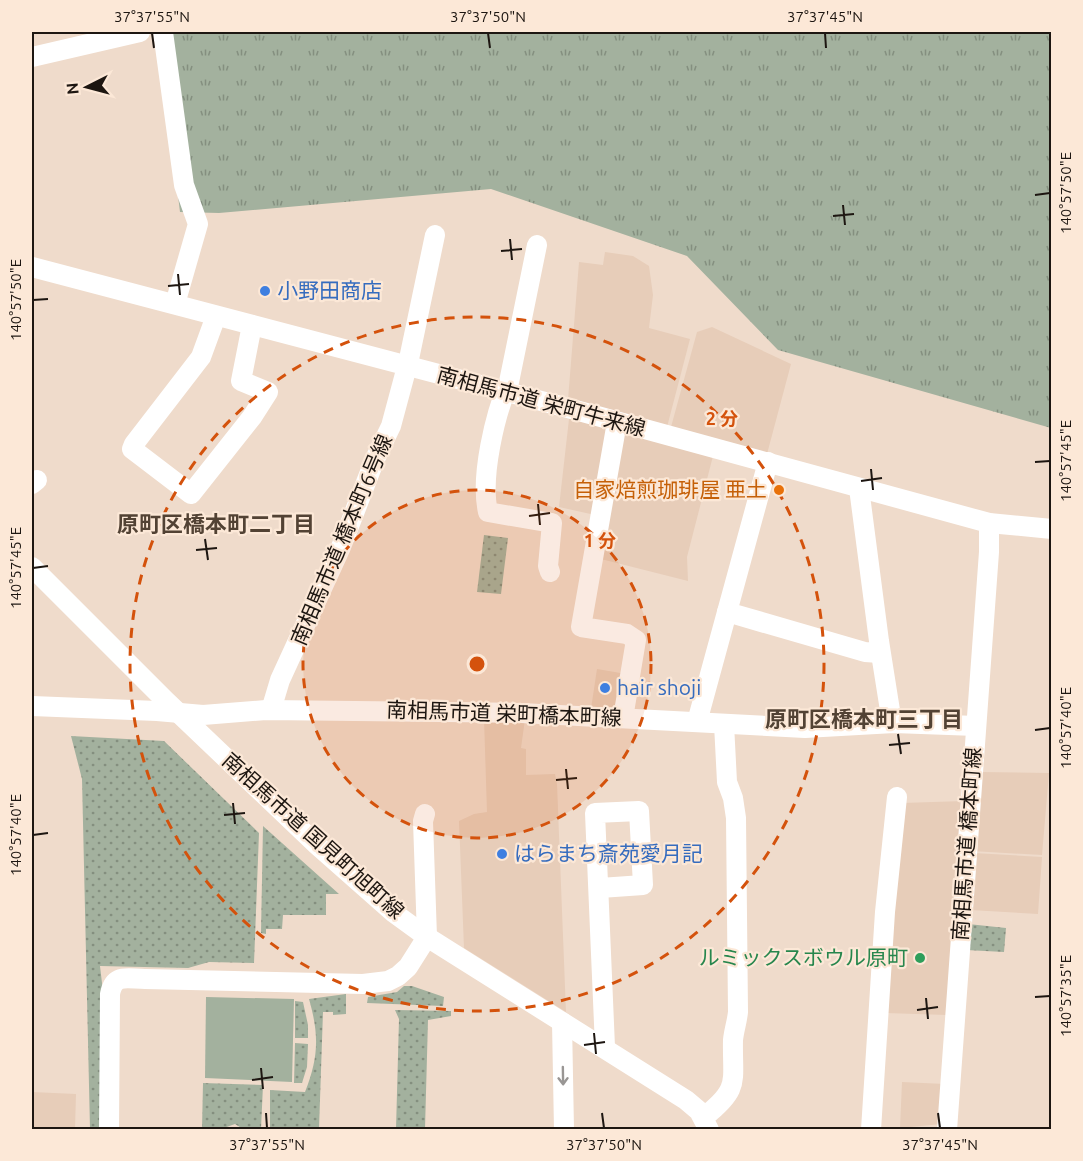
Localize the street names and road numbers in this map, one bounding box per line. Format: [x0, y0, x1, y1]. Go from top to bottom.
street label: 南相馬市道 栄町牛来線 [434, 362, 648, 440]
street label: 南相馬市道 橋本町6号線 [286, 431, 396, 649]
street label: 南相馬市道 栄町橋本町線 [386, 697, 622, 729]
street label: 南相馬市道 橋本町線 [947, 746, 985, 941]
street label: 南相馬市道 国見町旭町線 [218, 747, 409, 923]

